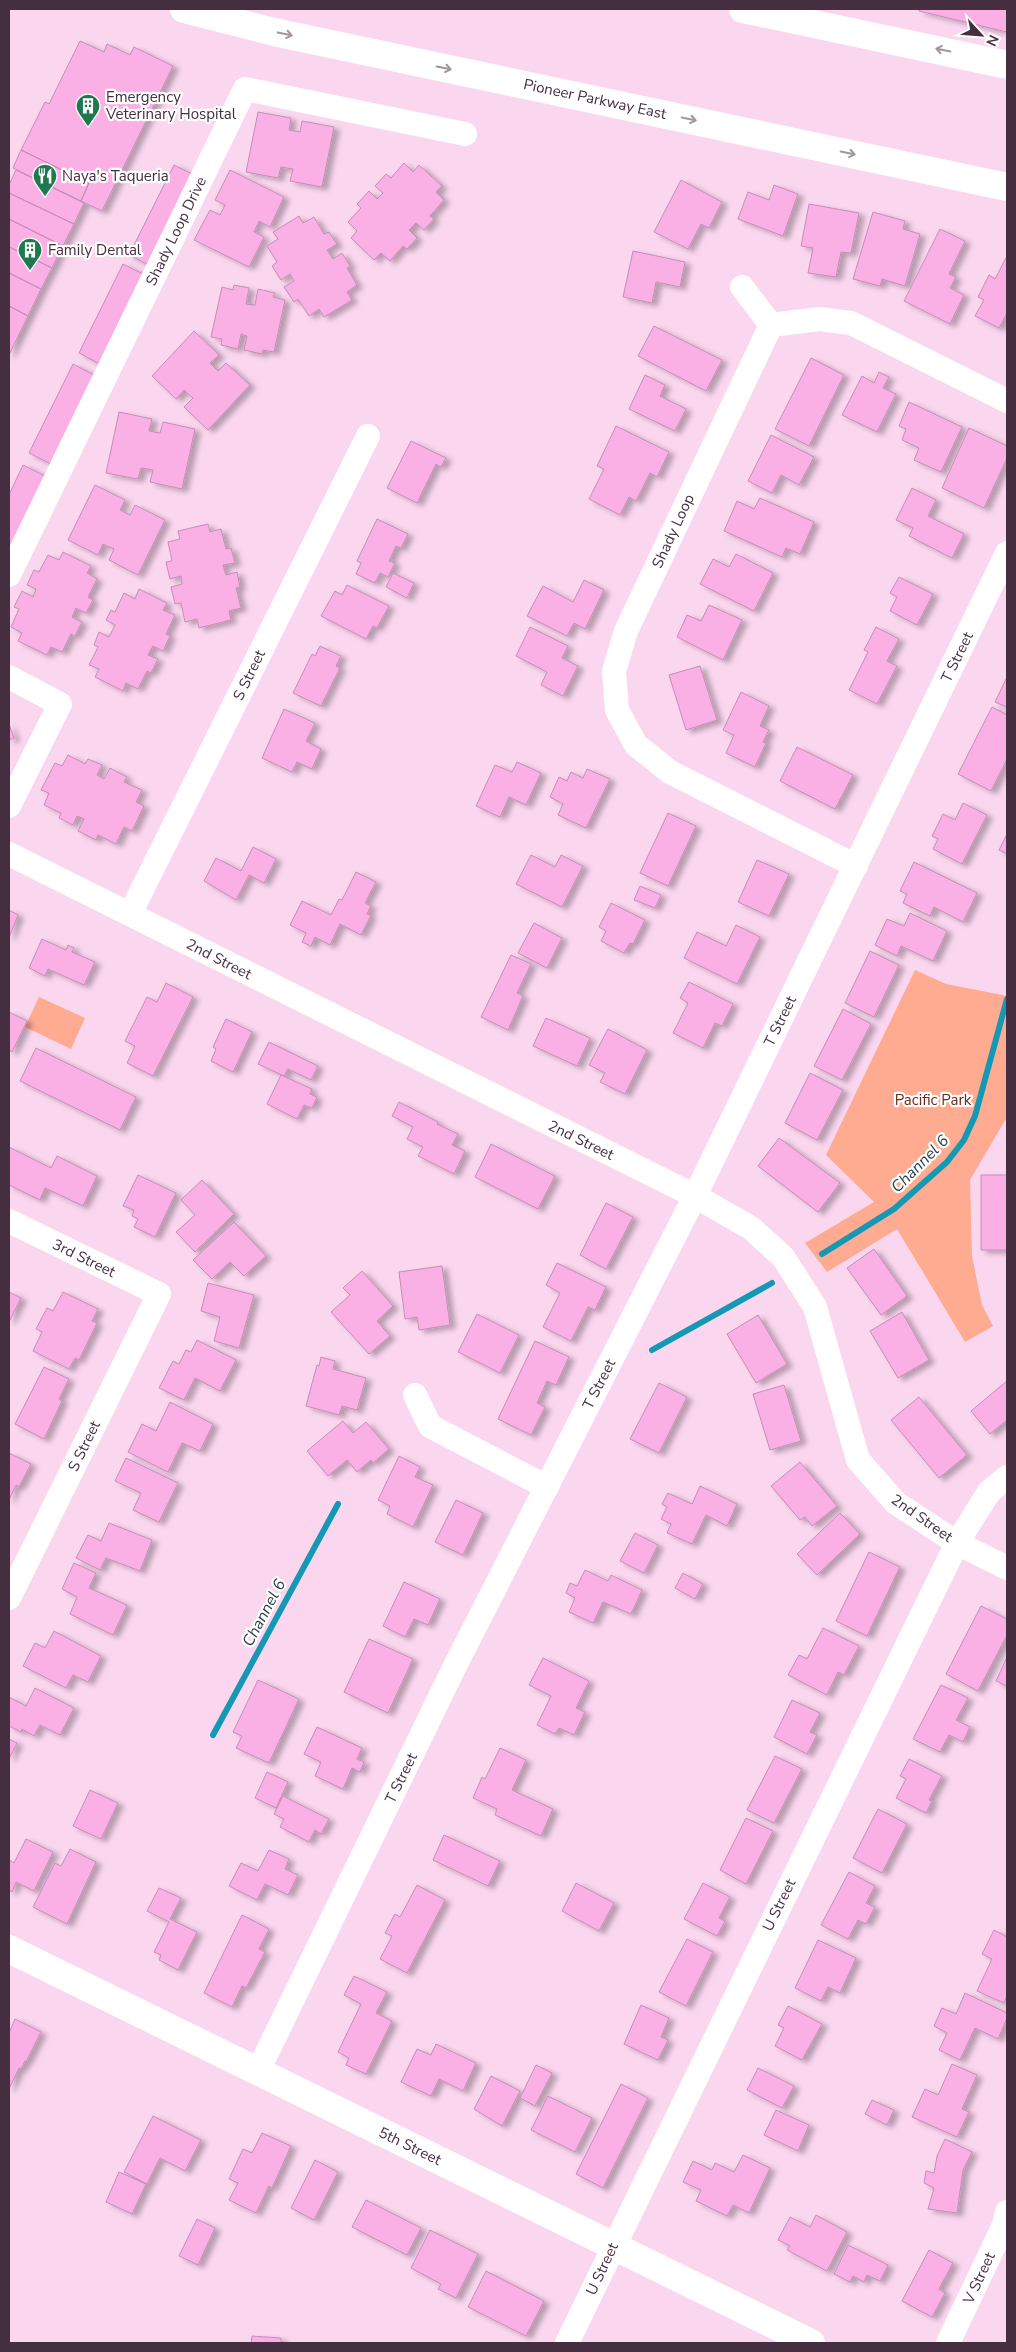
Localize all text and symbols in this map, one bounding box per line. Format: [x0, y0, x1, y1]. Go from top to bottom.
north arrow [956, 10, 1006, 60]
one-way arrow [277, 30, 293, 39]
text: N [981, 32, 1003, 49]
one-way arrow [935, 45, 951, 55]
one-way arrow [436, 63, 452, 73]
street label: Pioneer Parkway East [522, 74, 669, 124]
place label: Emergency Veterinary Hospital [105, 87, 237, 124]
building icon: Emergency Veterinary Hospital [75, 93, 101, 127]
one-way arrow [680, 115, 696, 124]
one-way arrow [839, 149, 855, 158]
restaurant icon: Naya's Taqueria [32, 163, 58, 197]
place label: Naya's Taqueria [62, 166, 169, 186]
street label: Shady Loop Drive [141, 173, 211, 289]
building icon: Family Dental [17, 237, 43, 271]
place label: Family Dental [48, 240, 142, 260]
street label: Shady Loop [647, 491, 699, 571]
street label: T Street [936, 628, 978, 686]
street label: S Street [228, 646, 270, 704]
street label: 2nd Street [183, 934, 256, 984]
street label: T Street [759, 992, 801, 1050]
park label: Pacific Park [895, 1090, 972, 1110]
street label: 2nd Street [545, 1115, 618, 1165]
water label: Channel 6 [886, 1130, 954, 1198]
street label: 3rd Street [49, 1234, 120, 1282]
street label: T Street [578, 1355, 620, 1413]
street label: S Street [63, 1417, 105, 1475]
street label: 2nd Street [887, 1489, 957, 1547]
water label: Channel 6 [237, 1575, 291, 1651]
street label: T Street [380, 1749, 422, 1807]
street label: U Street [758, 1875, 801, 1934]
street label: 5th Street [375, 2122, 445, 2170]
street label: U Street [581, 2239, 623, 2298]
street label: V Street [958, 2248, 1000, 2308]

